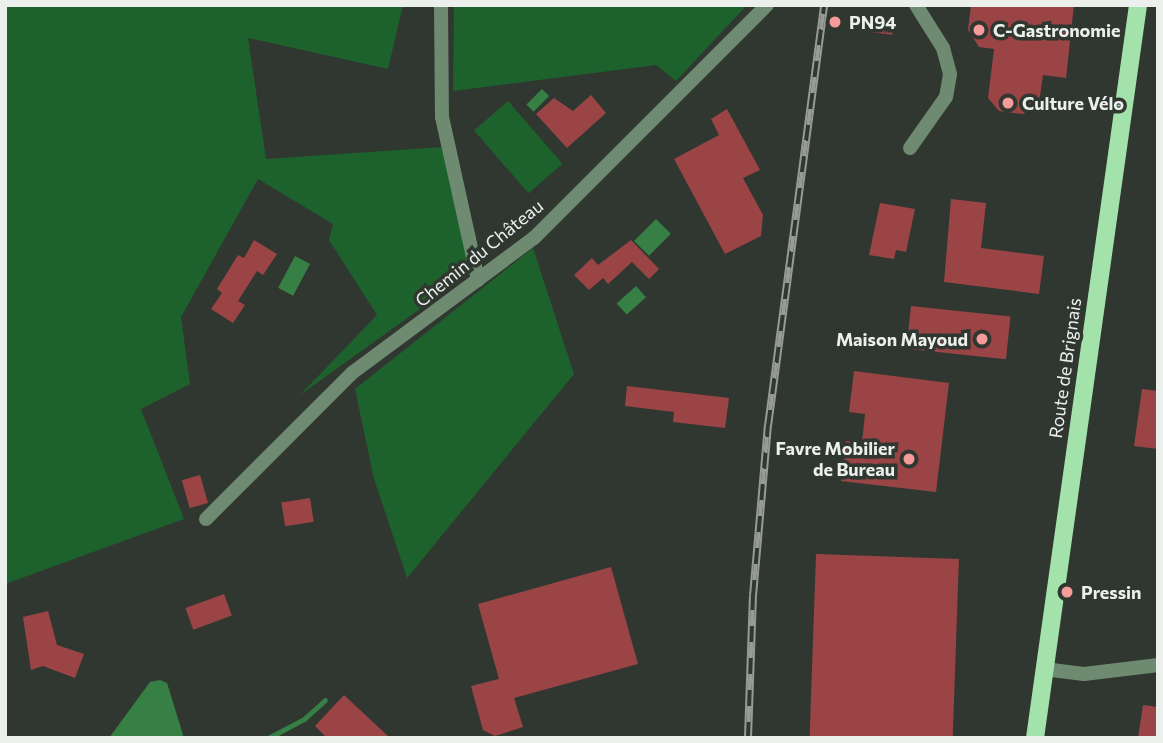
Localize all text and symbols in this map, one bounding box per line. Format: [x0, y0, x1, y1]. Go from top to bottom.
place label: PN94 [849, 11, 896, 33]
marker: PN94 [827, 14, 843, 30]
place label: C-Gastronomie [993, 19, 1121, 41]
marker: C-Gastronomie [971, 22, 987, 38]
place label: Culture Vélo [1022, 92, 1124, 114]
marker: Culture Vélo [1000, 95, 1016, 111]
street label: Chemin du Château [411, 195, 547, 311]
street label: Route de Brignais [1044, 296, 1086, 440]
place label: Maison Mayoud [836, 328, 968, 350]
marker: Maison Mayoud [974, 331, 990, 347]
place label: Favre Mobilier de Bureau [775, 438, 895, 480]
marker: Favre Mobilier de Bureau [901, 451, 917, 467]
place label: Pressin [1081, 581, 1141, 603]
marker: Pressin [1059, 584, 1075, 600]

